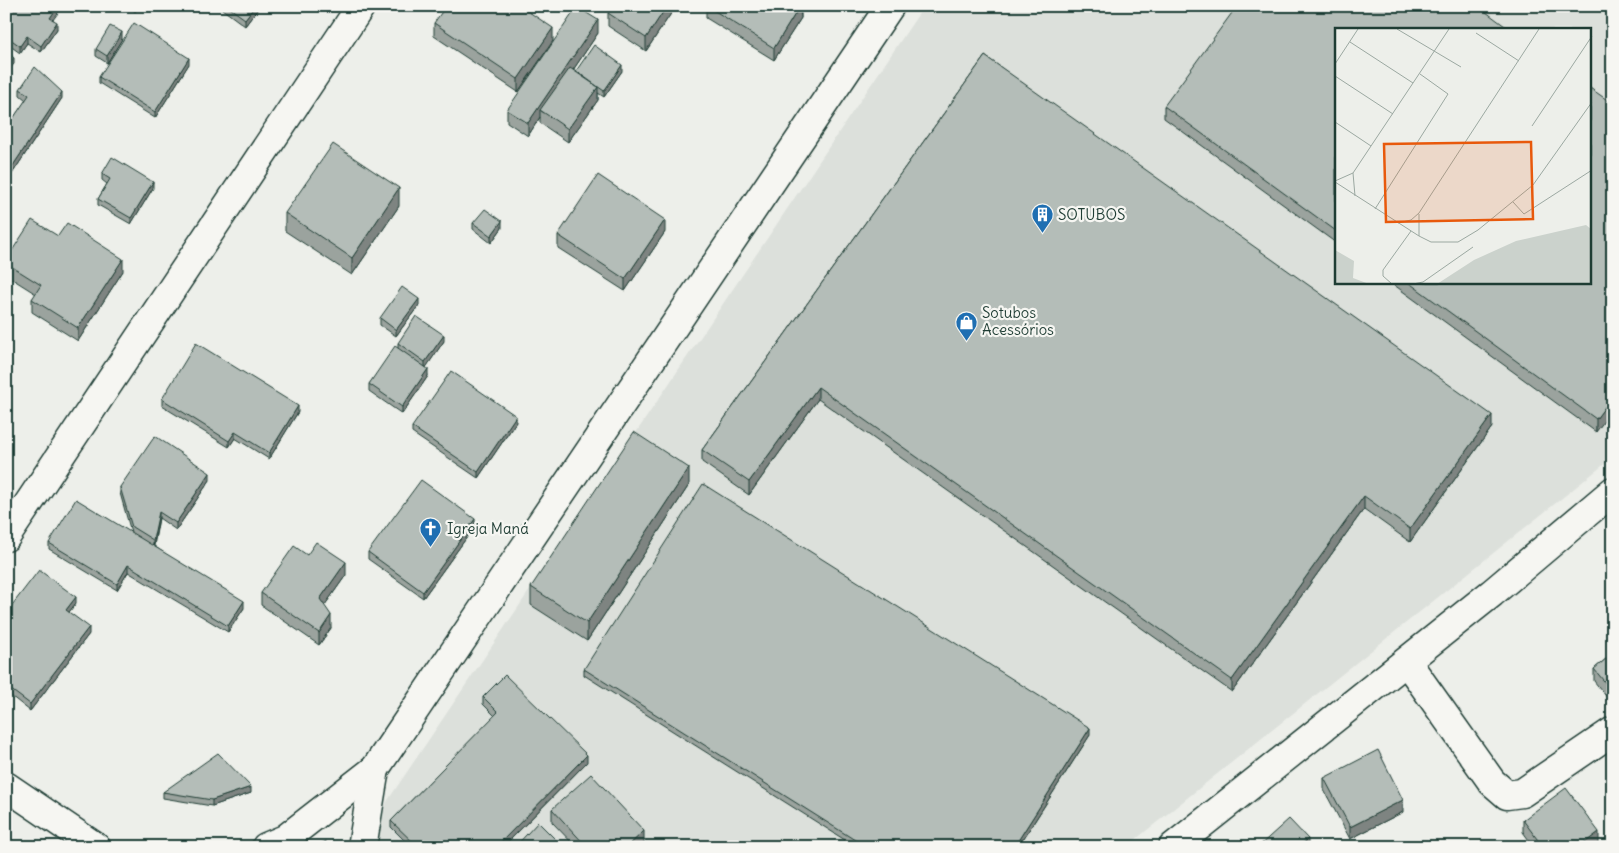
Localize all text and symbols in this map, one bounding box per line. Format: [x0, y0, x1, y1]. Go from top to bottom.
inset map [1335, 28, 1592, 284]
building icon: SOTUBOS [1030, 203, 1054, 234]
place label: SOTUBOS [1058, 205, 1125, 224]
place label: Sotubos Acessórios [982, 303, 1054, 339]
shop icon: Sotubos Acessórios [954, 310, 978, 341]
church icon: Igreja Maná [419, 517, 443, 548]
place label: Igreja Maná [447, 519, 529, 538]

